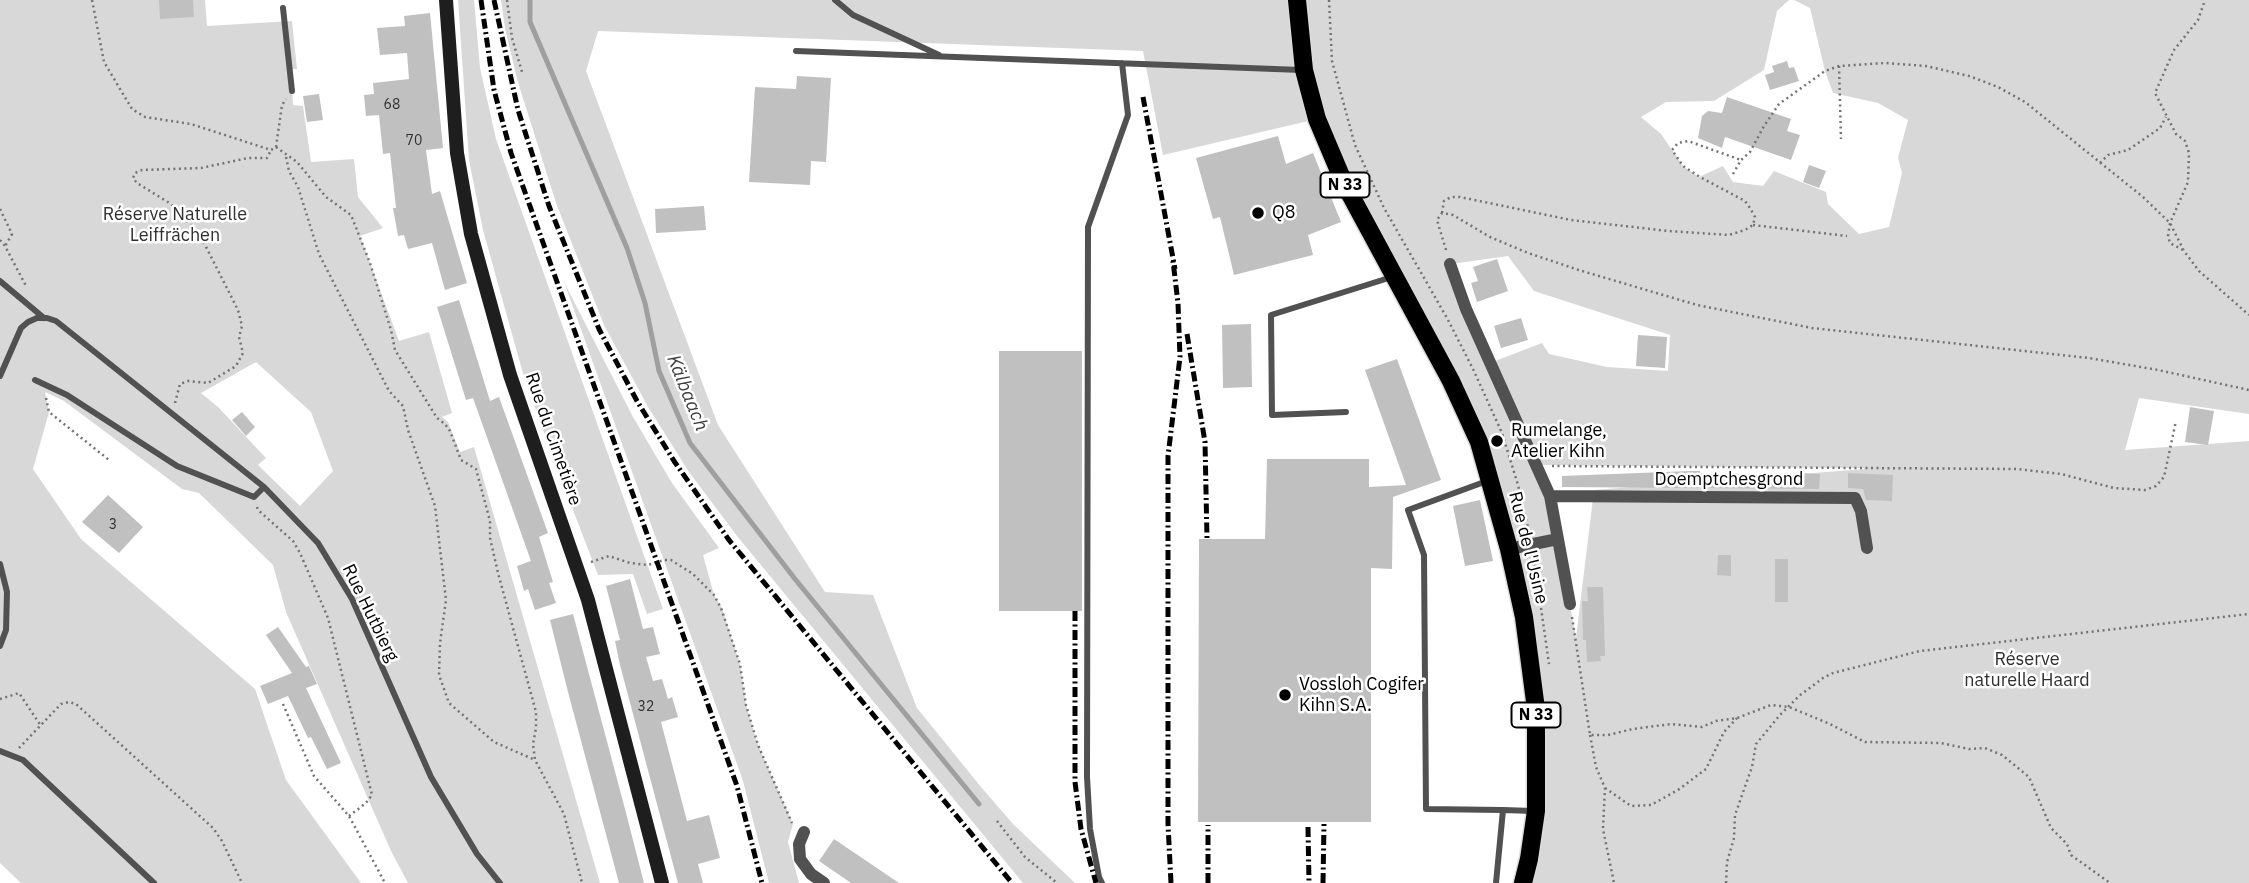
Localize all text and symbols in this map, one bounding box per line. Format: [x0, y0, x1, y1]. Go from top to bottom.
house number: 68 [384, 97, 400, 113]
house number: 70 [406, 133, 422, 149]
road number: N 33 [1320, 172, 1370, 197]
place label: Q8 [1272, 202, 1296, 224]
park label: Réserve Naturelle Leiffrächen [103, 204, 247, 246]
marker: Q8 [1250, 205, 1266, 221]
water label: Kälbaach [661, 352, 713, 434]
street label: Rue du Cimetière [520, 370, 586, 508]
place label: Rumelange, Atelier Kihn [1511, 420, 1607, 462]
marker: Rumelange, Atelier Kihn [1489, 433, 1505, 449]
street label: Doemptchesgrond [1655, 469, 1803, 491]
street label: Rue de l'Usine [1504, 489, 1552, 607]
house number: 3 [109, 517, 117, 533]
street label: Rue Hutbierg [337, 561, 403, 665]
park label: Réserve naturelle Haard [1964, 649, 2090, 692]
place label: Vossloh Cogifer Kihn S.A. [1299, 674, 1424, 716]
marker: Vossloh Cogifer Kihn S.A. [1277, 687, 1293, 703]
house number: 32 [638, 699, 654, 715]
road number: N 33 [1512, 702, 1560, 728]

